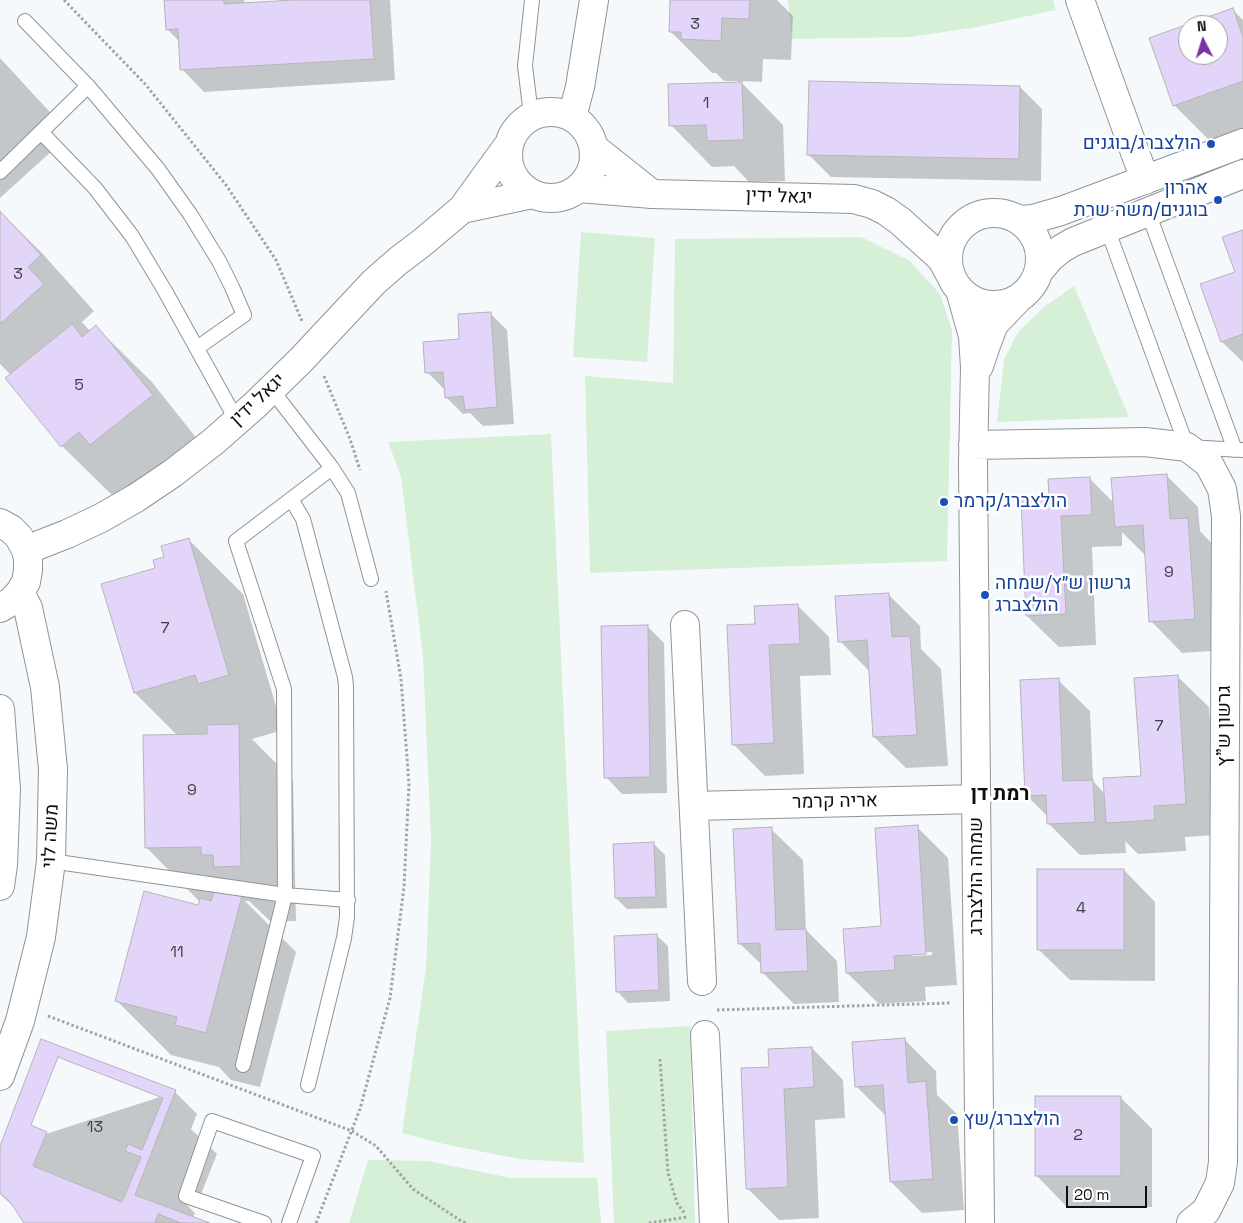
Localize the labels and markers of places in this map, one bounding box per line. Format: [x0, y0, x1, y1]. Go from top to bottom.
place label: הולצברג/בוגנים [1083, 133, 1201, 155]
marker: הולצברג/בוגנים [1205, 138, 1217, 150]
place label: אהרון בוגנים/משה שרת [1074, 178, 1208, 222]
marker: אהרון בוגנים/משה שרת [1212, 194, 1224, 206]
place label: הולצברג/קרמר [954, 491, 1067, 513]
marker: הולצברג/קרמר [938, 496, 950, 508]
place label: גרשון ש״ץ/שמחה הולצברג [995, 573, 1131, 617]
marker: גרשון ש״ץ/שמחה הולצברג [979, 589, 991, 601]
place label: הולצברג/שץ [964, 1109, 1060, 1131]
marker: הולצברג/שץ [948, 1114, 960, 1126]

